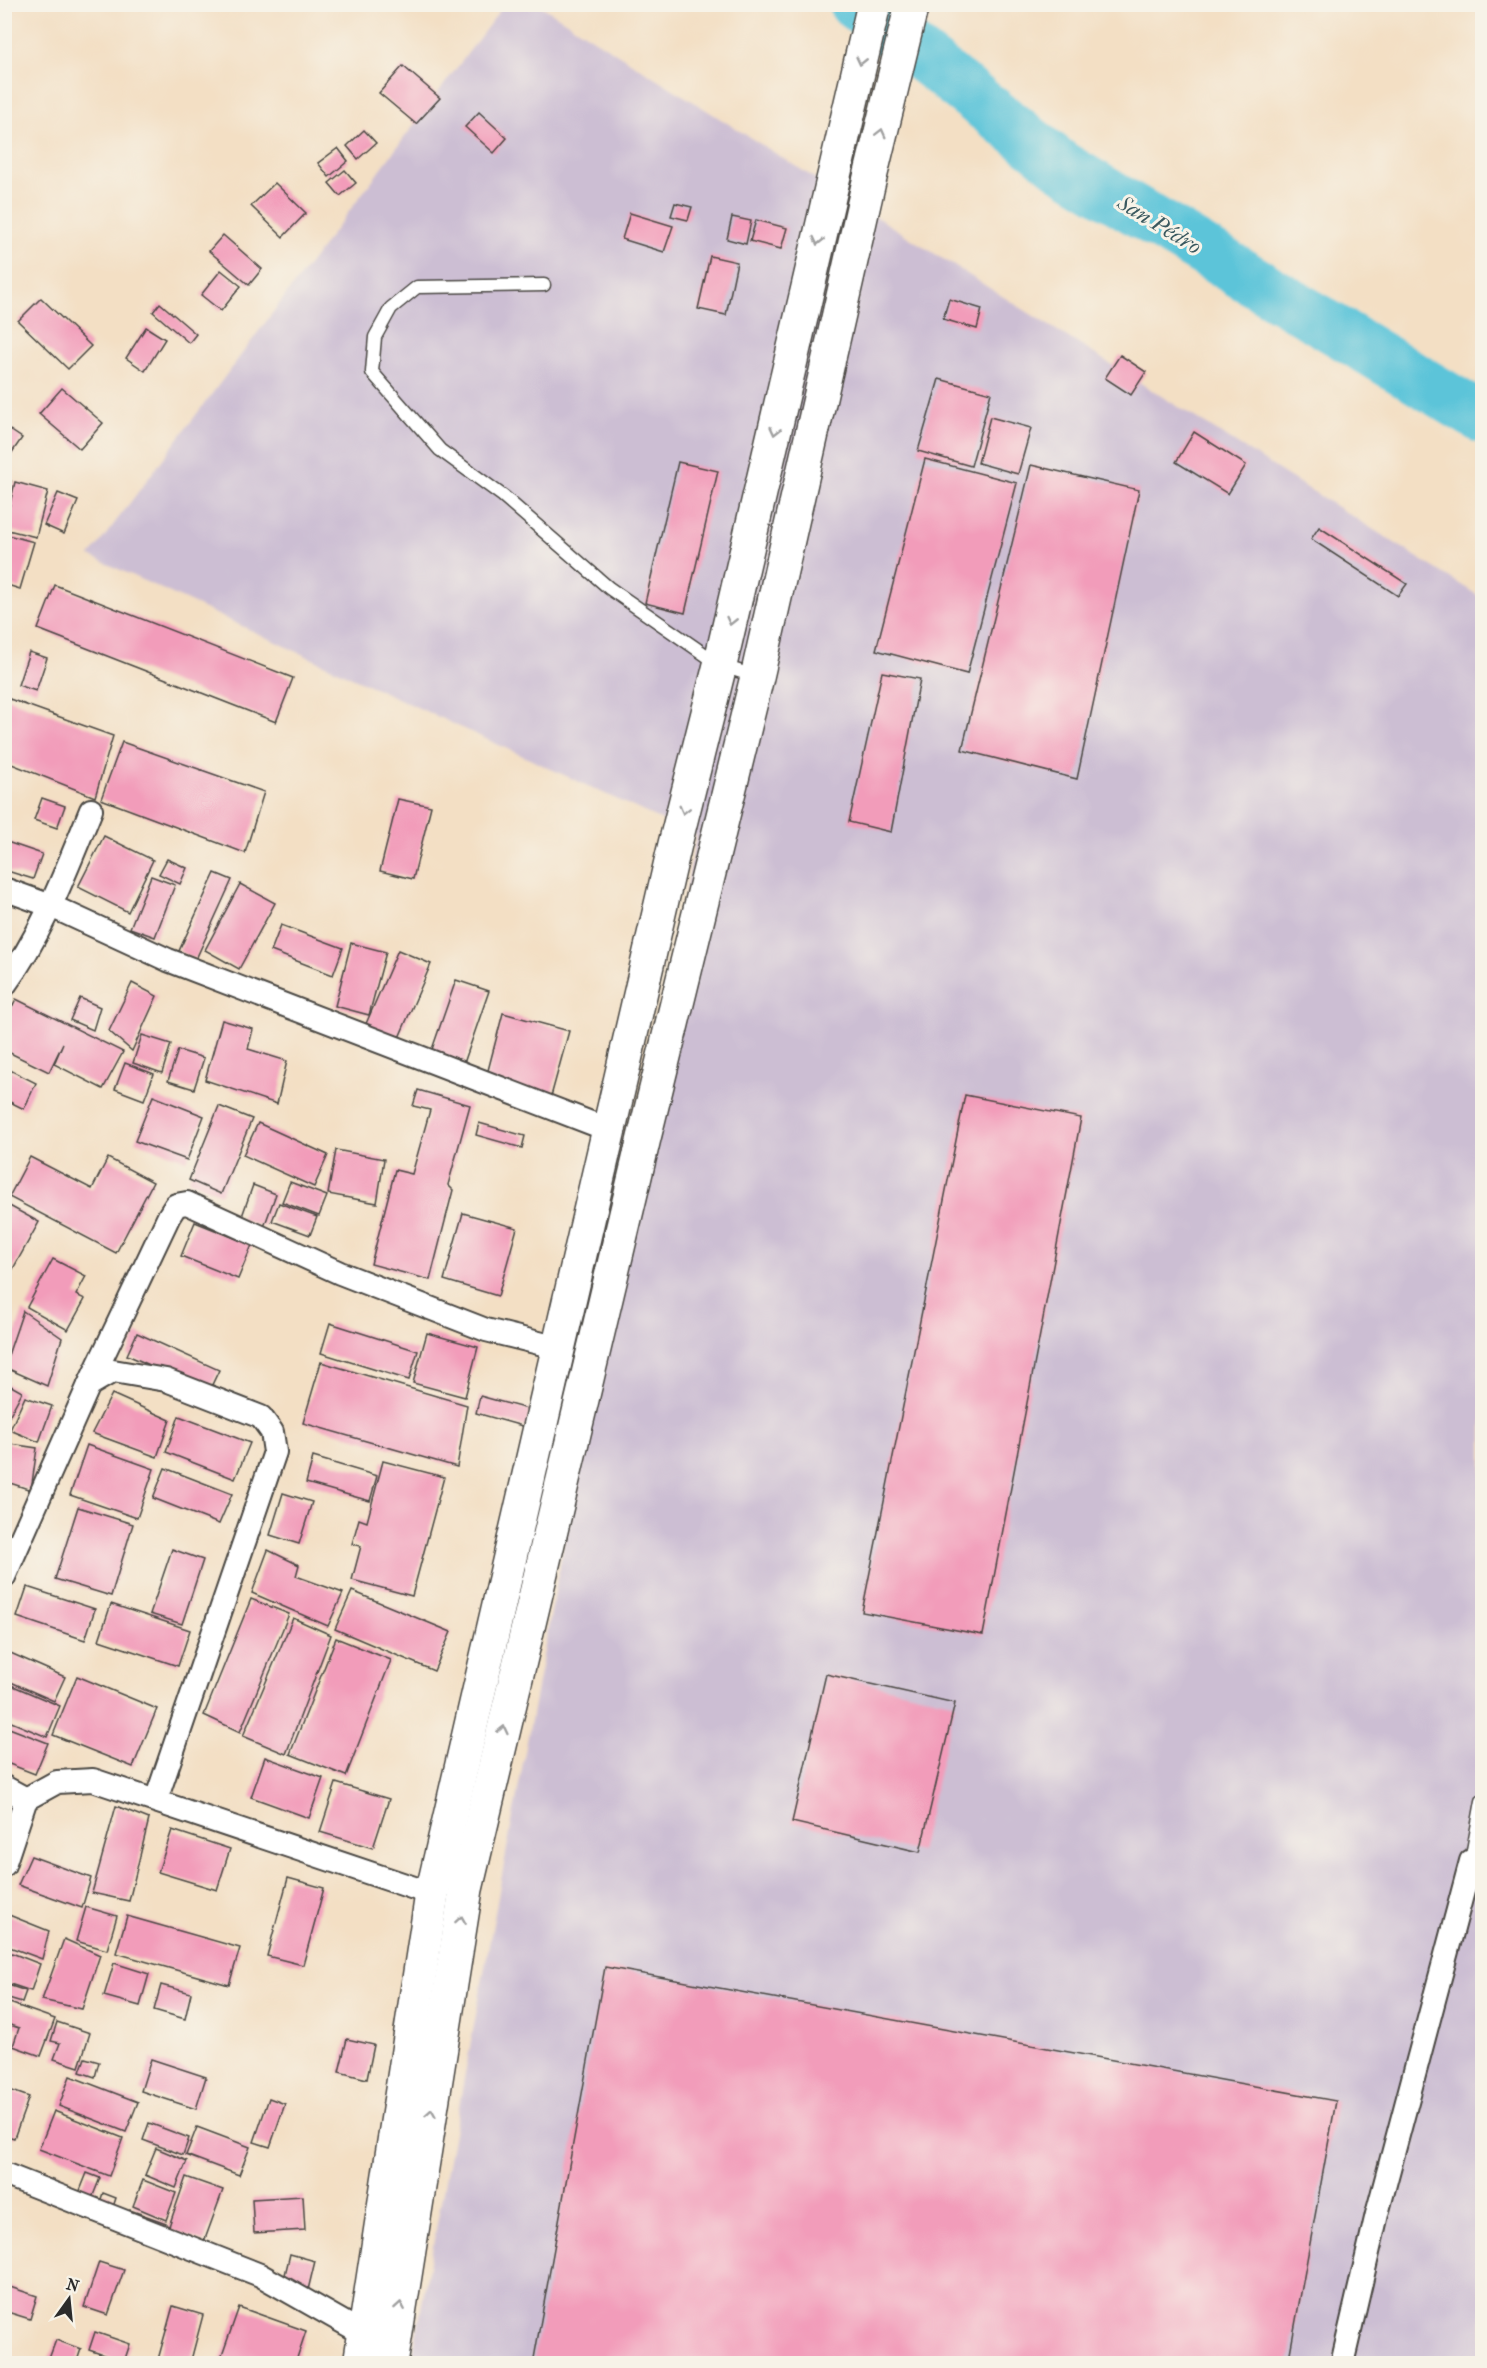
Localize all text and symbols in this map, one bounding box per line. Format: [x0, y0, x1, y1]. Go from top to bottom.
one-way arrow [855, 56, 868, 66]
one-way arrow [873, 128, 886, 138]
water label: San Pédro [1112, 189, 1206, 260]
one-way arrow [813, 235, 826, 245]
one-way arrow [769, 426, 782, 436]
one-way arrow [725, 615, 738, 625]
one-way arrow [678, 805, 691, 815]
one-way arrow [496, 1725, 509, 1735]
one-way arrow [454, 1916, 467, 1926]
one-way arrow [424, 2108, 436, 2118]
north arrow [39, 2269, 99, 2329]
text: N [64, 2274, 82, 2296]
one-way arrow [394, 2301, 406, 2310]

